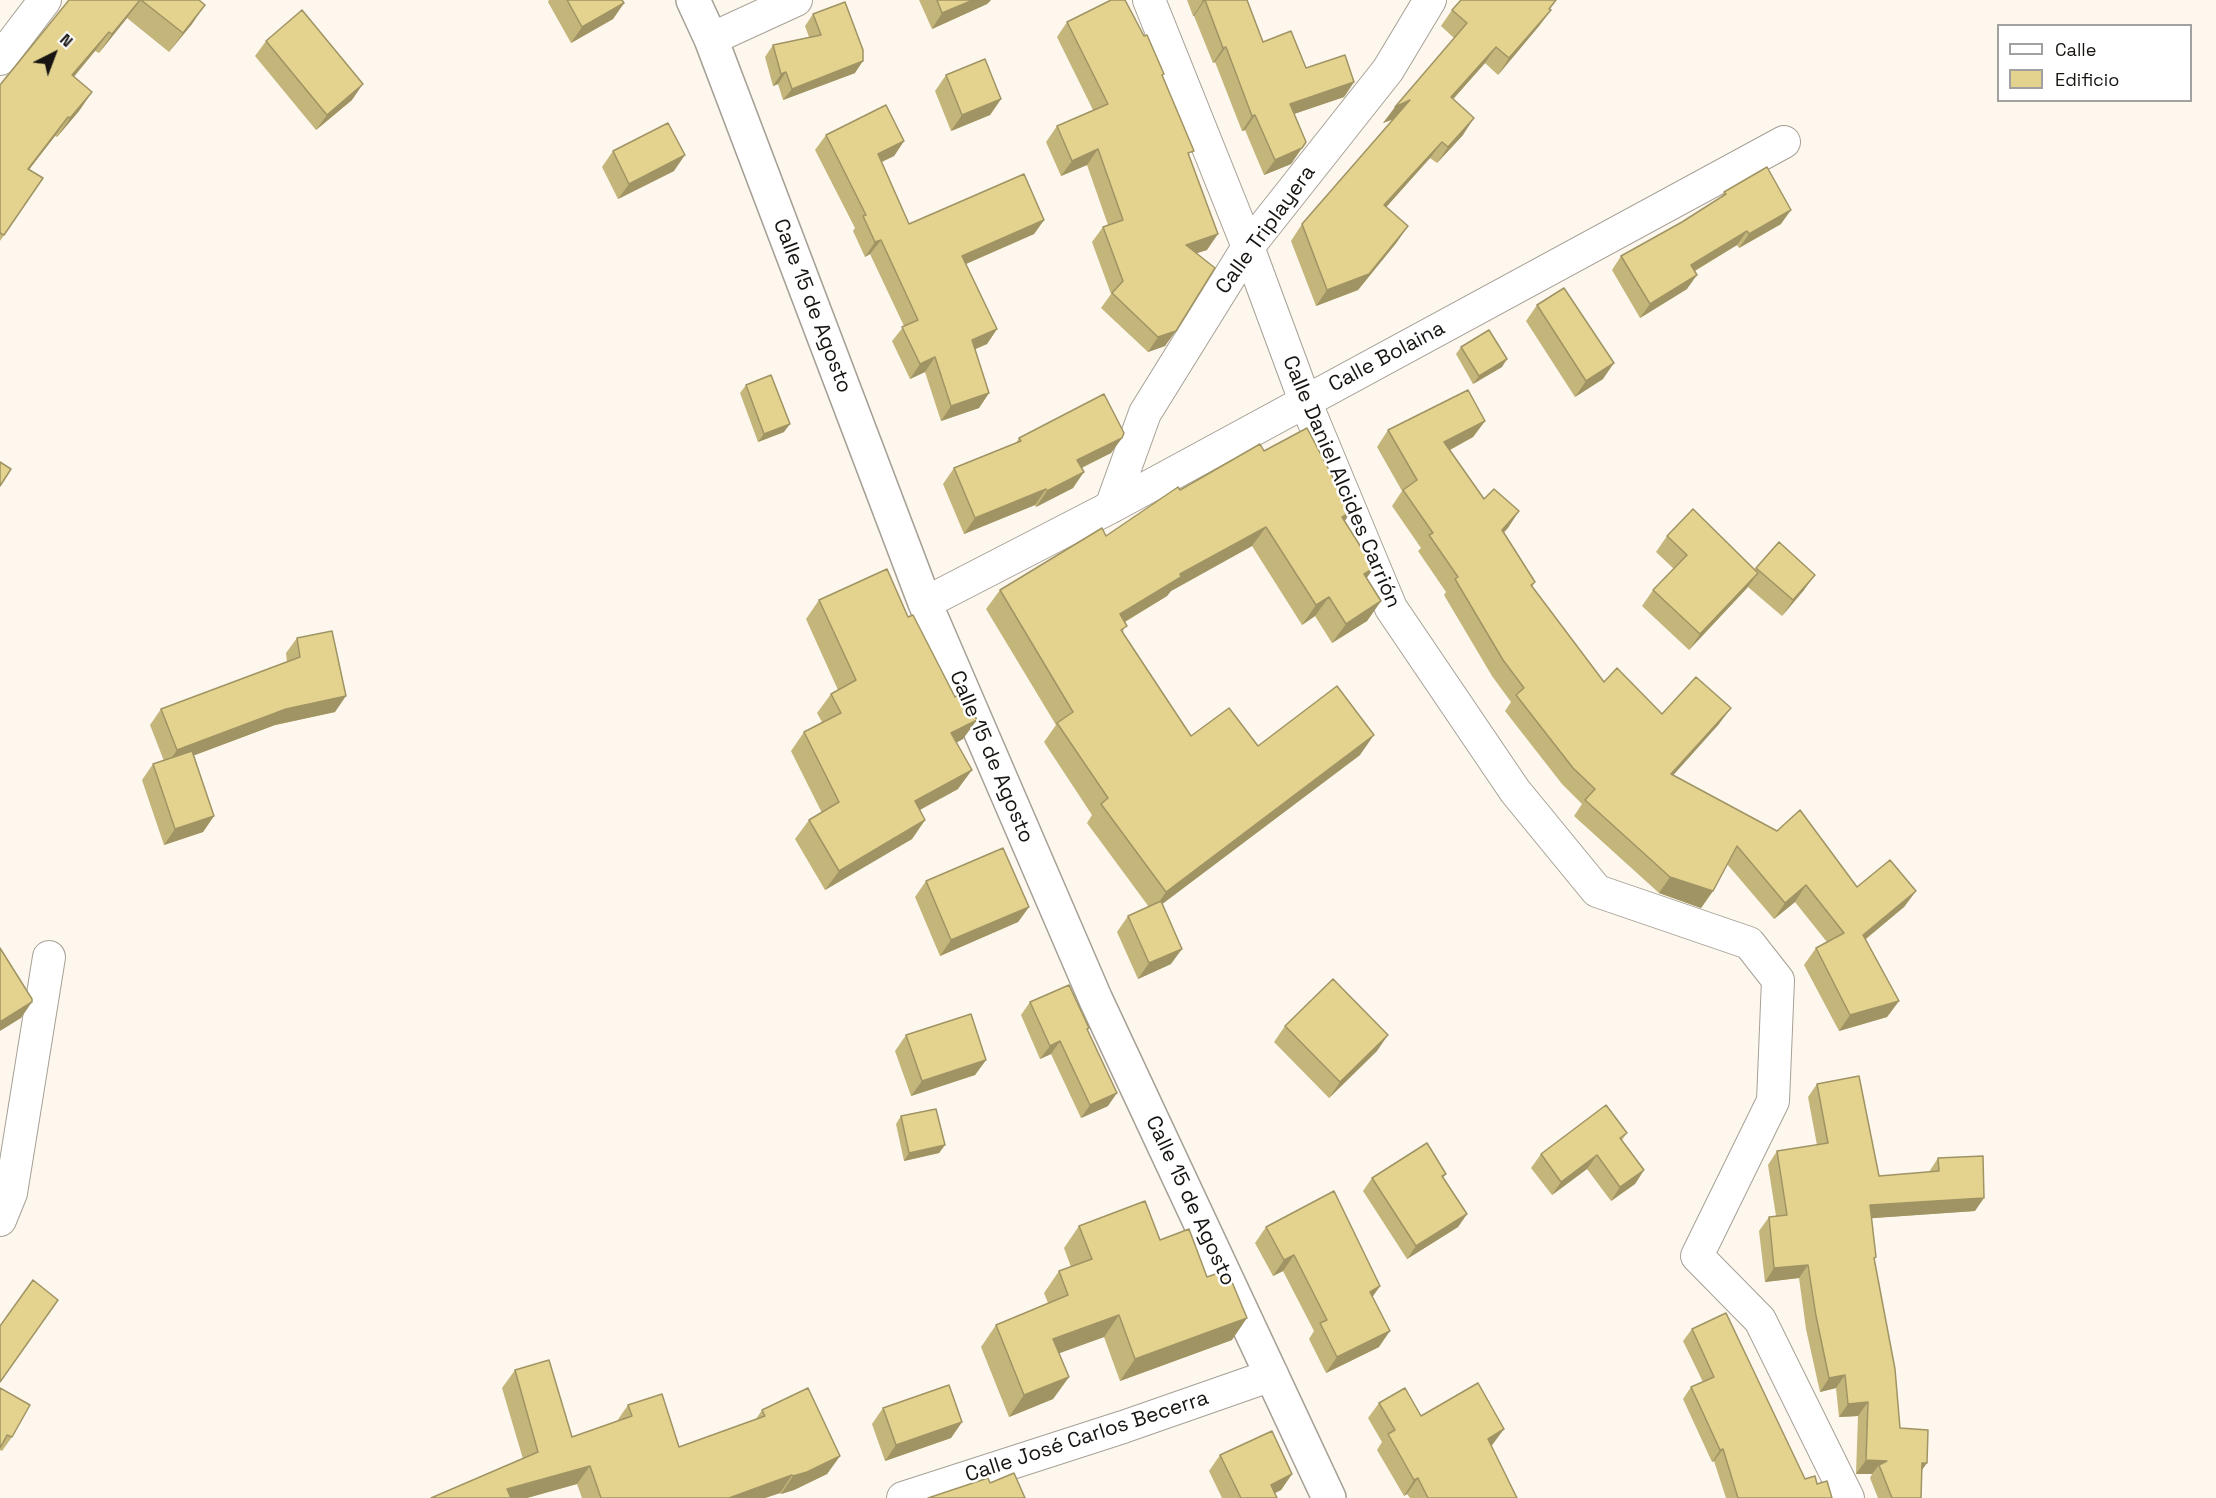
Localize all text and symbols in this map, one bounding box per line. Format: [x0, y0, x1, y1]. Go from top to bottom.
north arrow [24, 24, 84, 84]
legend [1997, 24, 2192, 102]
text: N [55, 29, 77, 52]
text: Calle [2055, 38, 2096, 61]
text: Edificio [2055, 68, 2119, 91]
street label: Calle Triplayera [1211, 161, 1321, 299]
street label: Calle 15 de Agosto [767, 215, 857, 397]
street label: Calle Bolaina [1325, 316, 1449, 398]
street label: Calle Daniel Alcides Carrión [1276, 352, 1406, 612]
street label: Calle 15 de Agosto [943, 667, 1039, 847]
street label: Calle 15 de Agosto [1140, 1112, 1240, 1290]
street label: Calle José Carlos Becerra [962, 1386, 1212, 1488]

